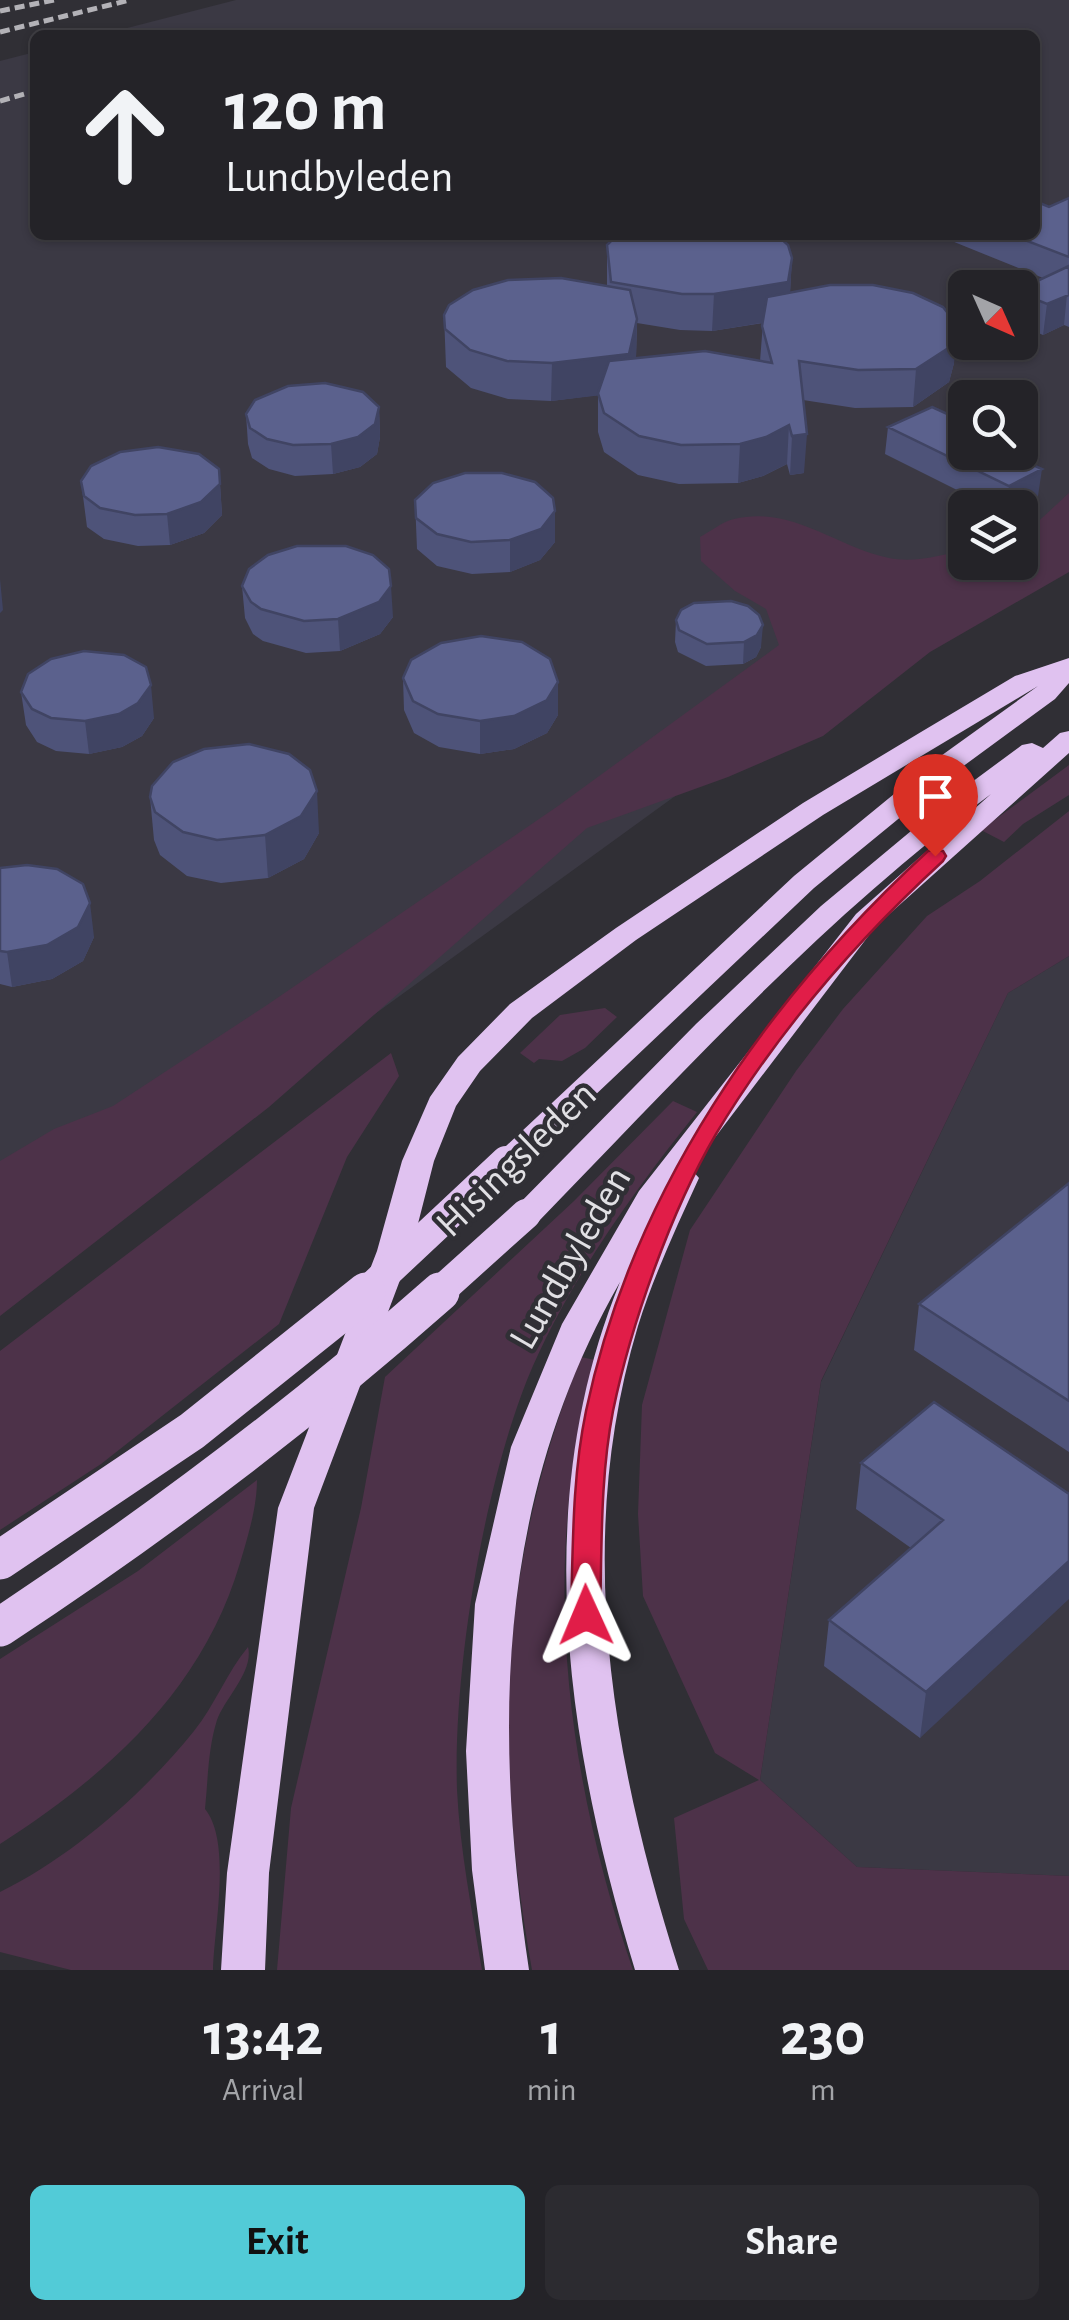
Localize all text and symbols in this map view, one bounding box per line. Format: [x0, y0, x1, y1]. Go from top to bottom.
icon: ahead [60, 70, 190, 200]
text: 120 m [225, 73, 387, 143]
text: Lundbyleden [225, 155, 454, 200]
north arrow [948, 270, 1038, 360]
map controls [948, 270, 1038, 580]
button: search [948, 380, 1038, 470]
button: layers [948, 490, 1038, 580]
pin [893, 754, 978, 857]
icon: arrive [908, 769, 963, 824]
street label: Hisingsleden [429, 1074, 604, 1245]
street label: Lundbyleden [503, 1160, 639, 1356]
position arrow [534, 1563, 638, 1667]
text: 13:42 [204, 2006, 323, 2066]
text: 1 [541, 2006, 562, 2066]
text: 230 [780, 2006, 865, 2066]
text: Arrival [222, 2074, 304, 2106]
text: min [527, 2074, 577, 2106]
text: m [810, 2074, 836, 2106]
button: Exit [30, 2185, 525, 2300]
button: Share [545, 2185, 1039, 2300]

